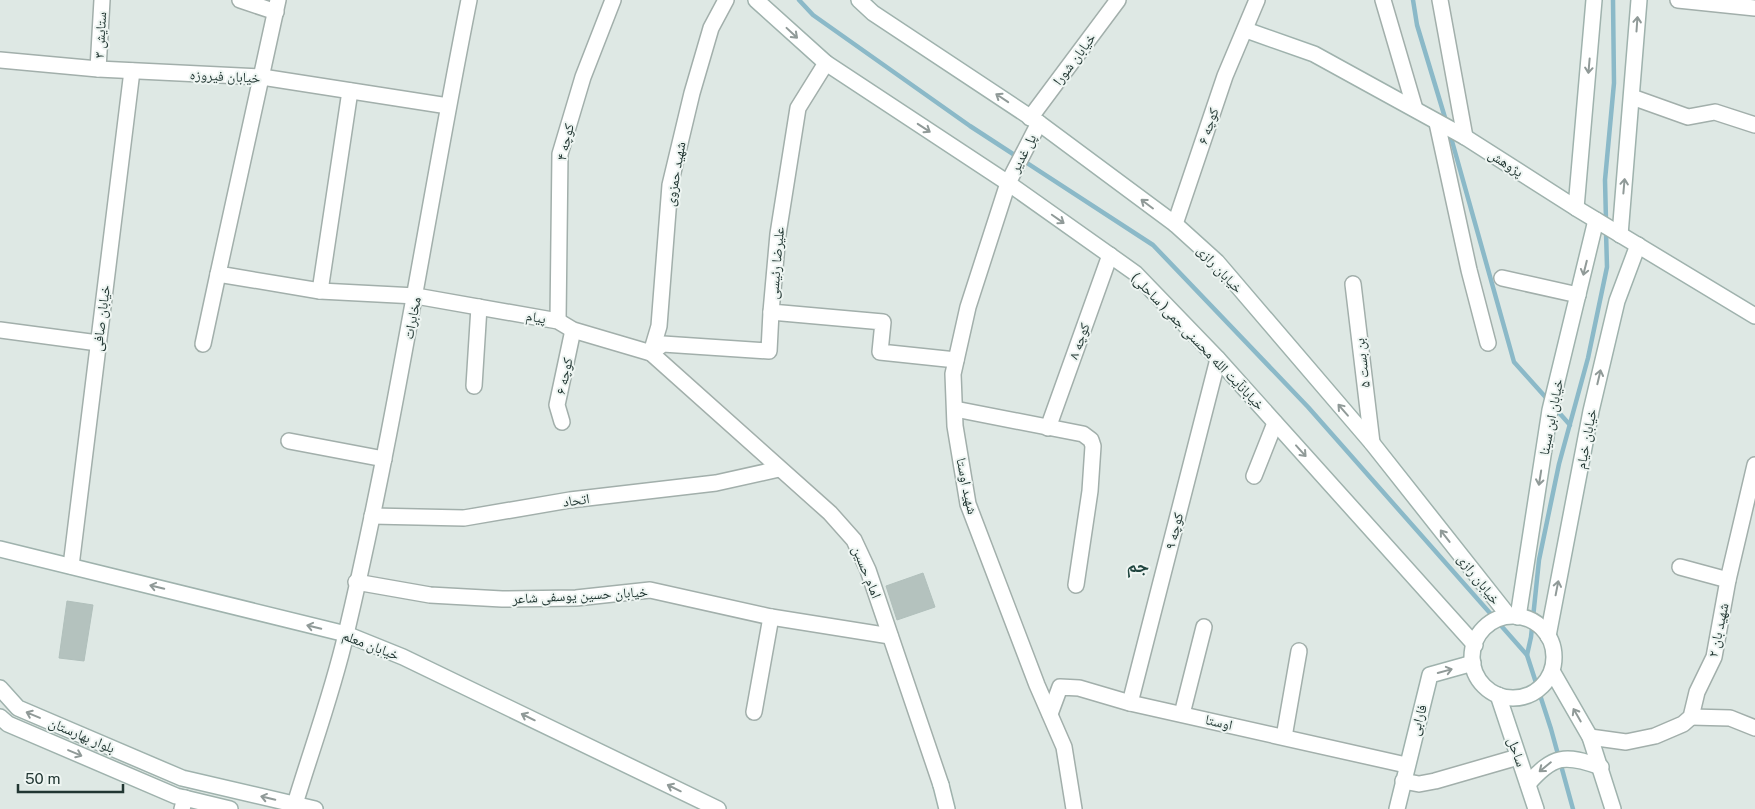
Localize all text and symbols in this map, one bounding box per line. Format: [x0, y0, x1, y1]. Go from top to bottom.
street label: ستایش ۳ [91, 11, 110, 59]
one-way arrow [1633, 16, 1642, 32]
one-way arrow [786, 27, 799, 39]
street label: خیابان شورا [1049, 30, 1100, 89]
one-way arrow [1584, 58, 1593, 74]
street label: خیابان فیروزه [189, 66, 261, 87]
one-way arrow [995, 93, 1009, 103]
street label: کوچه ۶ [1194, 106, 1223, 147]
street label: کوچه ۴ [553, 122, 578, 162]
one-way arrow [916, 123, 930, 133]
street label: پل غدیر [1006, 131, 1040, 176]
street label: شهید حمزوی [661, 141, 690, 208]
street label: پژوهش [1485, 146, 1527, 181]
one-way arrow [1620, 178, 1629, 194]
one-way arrow [1141, 198, 1154, 209]
one-way arrow [1051, 214, 1065, 224]
street label: علیرضا رئیسی [765, 226, 788, 300]
street label: خیابان رازی [1193, 242, 1246, 297]
one-way arrow [1580, 259, 1589, 275]
street label: خیابانآیت الله محسنی جمی( ساحلی) [1127, 269, 1268, 414]
street label: خیابان صافی [89, 284, 114, 352]
street label: مخابرات [400, 295, 425, 341]
street label: پیام [524, 307, 548, 329]
street label: کوچه ۸ [1065, 321, 1094, 362]
street label: بن بست ۵ [1351, 337, 1374, 389]
street label: کوچه ۶ [552, 356, 577, 396]
one-way arrow [1595, 370, 1604, 386]
street label: خیابان ابن سینا [1536, 378, 1567, 457]
one-way arrow [1337, 403, 1349, 416]
street label: خیابان خیام [1572, 408, 1602, 471]
one-way arrow [1295, 445, 1307, 458]
street label: شهید اوستا [952, 456, 981, 516]
one-way arrow [1534, 469, 1544, 485]
street label: اتحاد [562, 490, 590, 510]
street label: کوچه ۹ [1162, 511, 1187, 551]
one-way arrow [1440, 530, 1451, 543]
street label: امام حسین [847, 544, 885, 601]
street label: خیابان رازی [1454, 551, 1504, 608]
district label: جم [1127, 554, 1149, 578]
one-way arrow [1553, 580, 1563, 596]
one-way arrow [149, 582, 165, 592]
street label: خیابان حسین یوسفی شاعر [511, 583, 648, 608]
street label: شهید بان ۲ [1704, 601, 1733, 659]
one-way arrow [307, 621, 323, 631]
street label: خیابان معلم [340, 627, 402, 665]
one-way arrow [1436, 665, 1452, 675]
street label: فارابی [1406, 703, 1431, 738]
one-way arrow [1572, 708, 1582, 722]
one-way arrow [26, 709, 41, 719]
street label: اوستا [1203, 711, 1234, 734]
one-way arrow [521, 712, 536, 721]
street label: بلوار بهارستان [46, 714, 118, 757]
street label: ساحل [1504, 735, 1529, 769]
one-way arrow [67, 749, 82, 758]
one-way arrow [1539, 761, 1552, 772]
scale bar [18, 762, 122, 794]
text: 50 m [25, 770, 60, 787]
one-way arrow [667, 783, 682, 792]
one-way arrow [260, 793, 276, 802]

